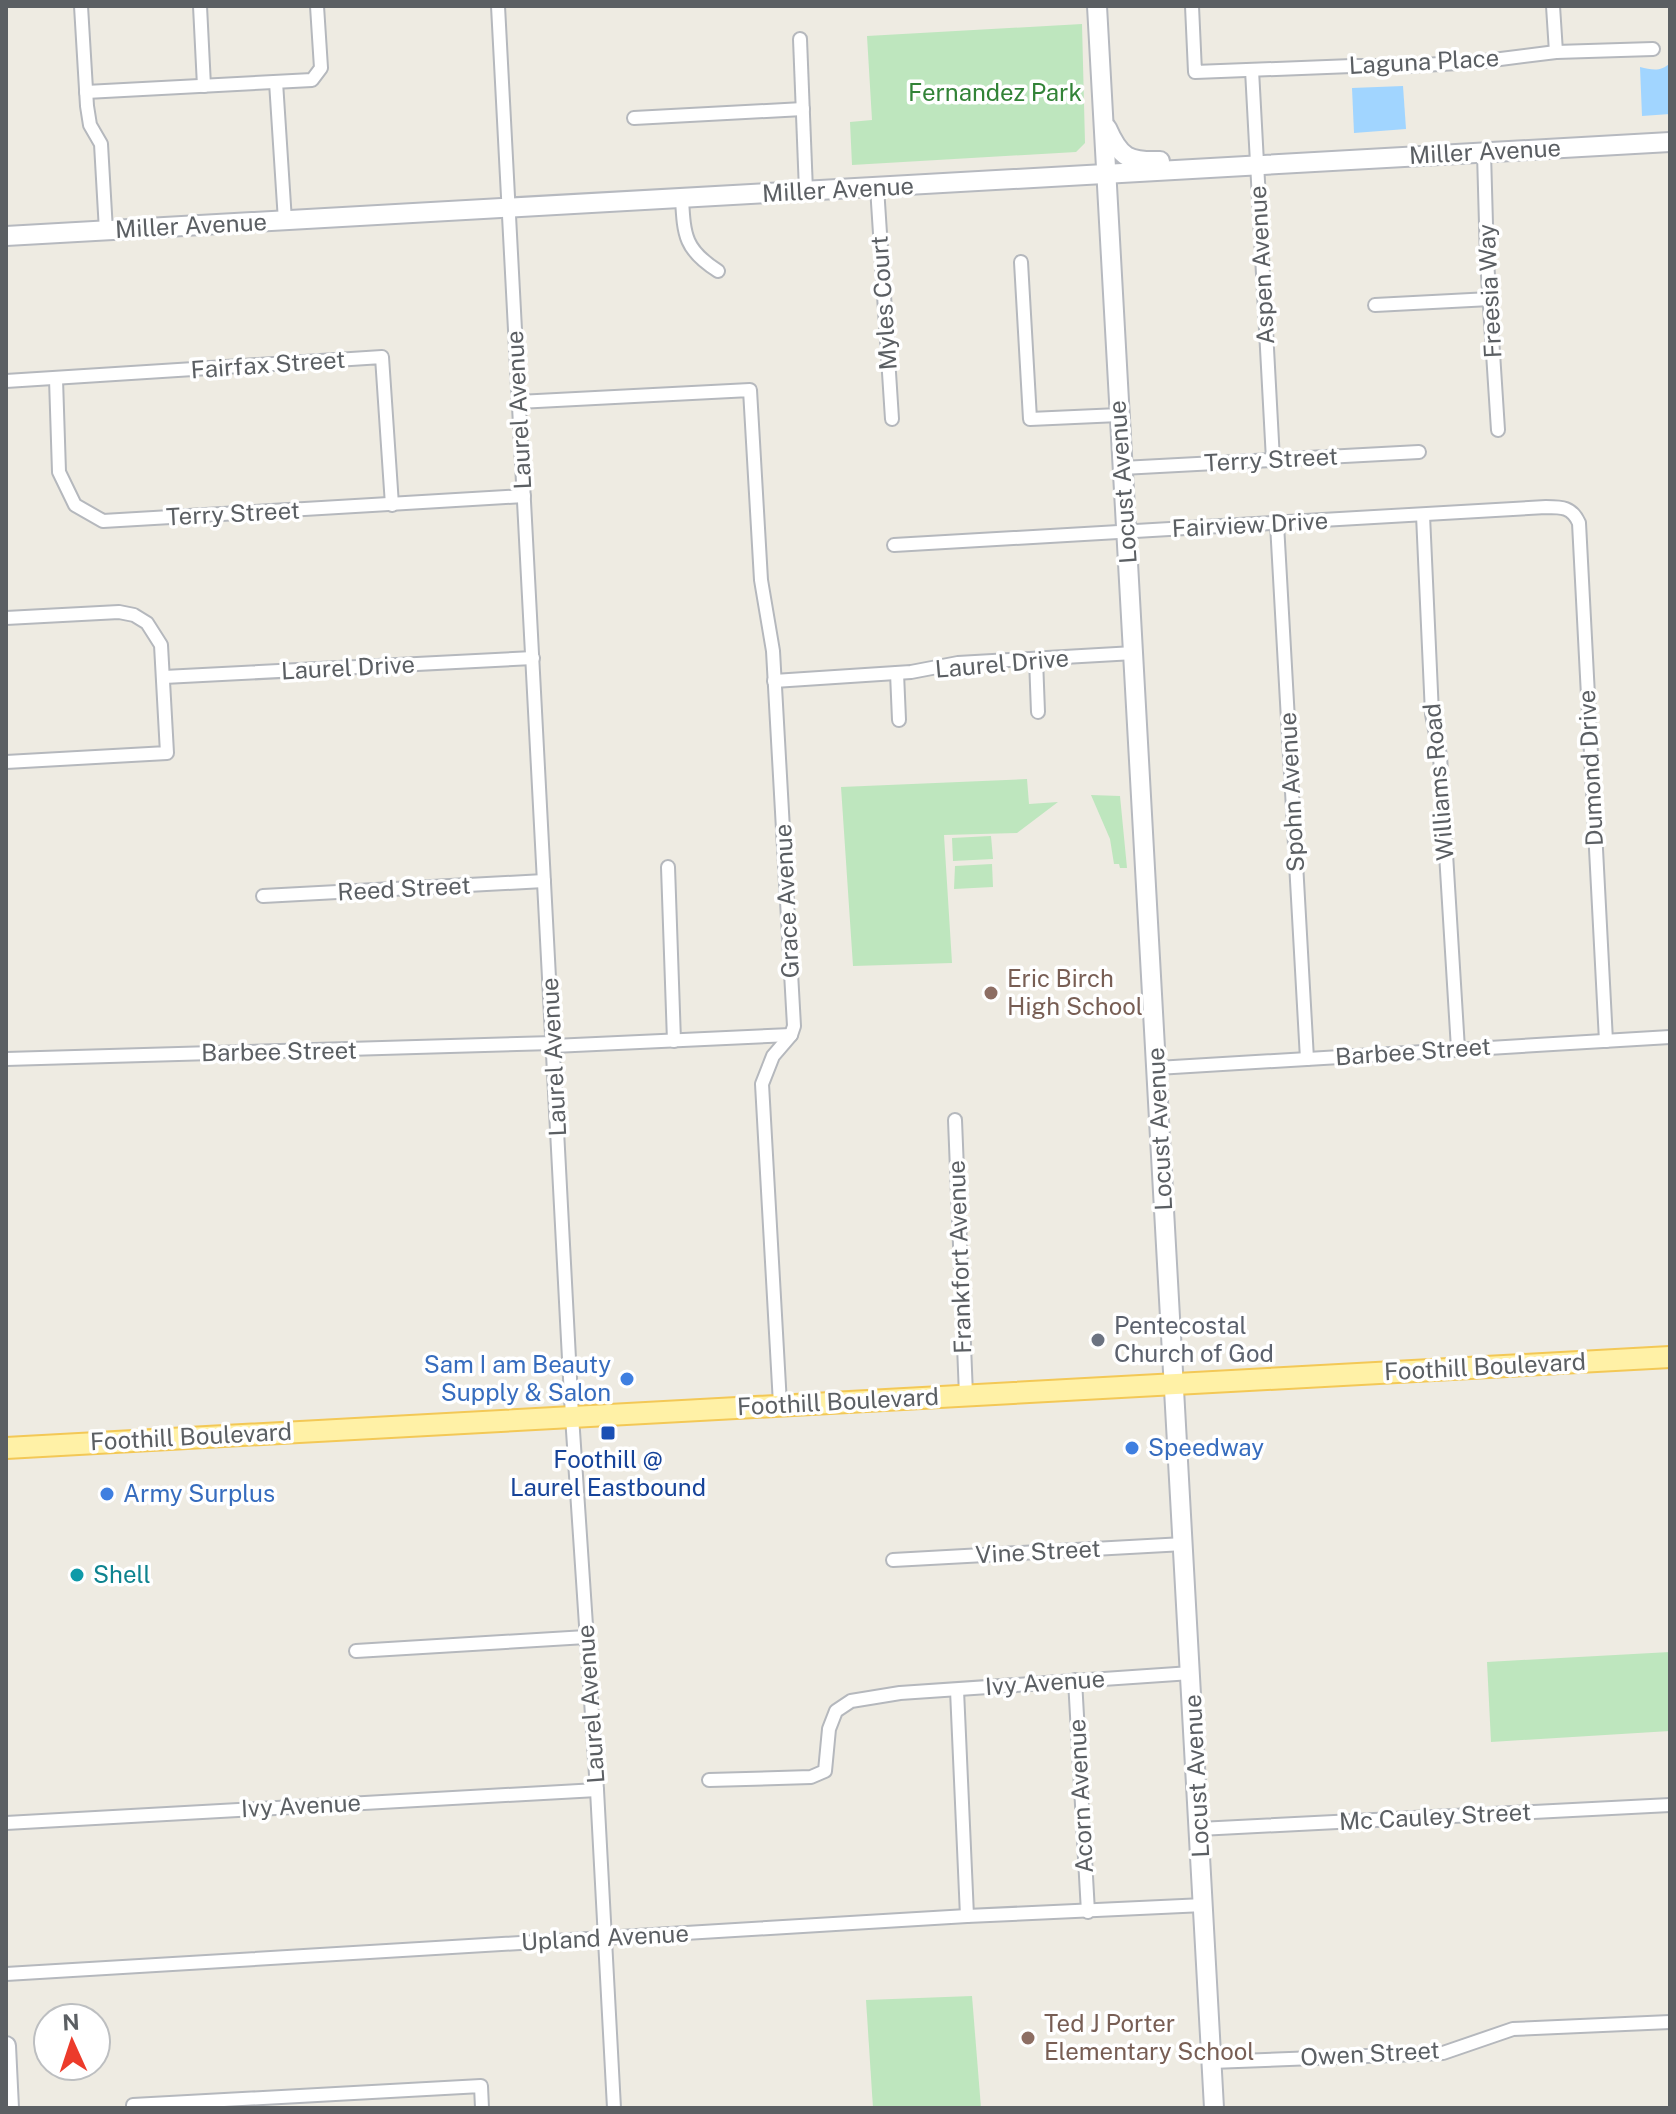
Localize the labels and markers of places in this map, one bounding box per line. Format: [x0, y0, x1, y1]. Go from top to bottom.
place label: Eric Birch High School [1007, 964, 1143, 1020]
marker: Eric Birch High School [982, 984, 1000, 1002]
place label: Pentecostal Church of God [1114, 1311, 1274, 1367]
marker: Pentecostal Church of God [1089, 1331, 1107, 1349]
place label: Sam I am Beauty Supply & Salon [424, 1350, 611, 1406]
marker: Sam I am Beauty Supply & Salon [618, 1370, 636, 1388]
marker: Foothill @ Laurel Eastbound [599, 1424, 617, 1442]
place label: Speedway [1148, 1433, 1264, 1461]
marker: Speedway [1123, 1439, 1141, 1457]
place label: Foothill @ Laurel Eastbound [510, 1445, 706, 1501]
place label: Army Surplus [123, 1479, 275, 1507]
marker: Army Surplus [98, 1485, 116, 1503]
place label: Shell [93, 1560, 151, 1588]
marker: Shell [68, 1566, 86, 1584]
place label: Ted J Porter Elementary School [1044, 2009, 1255, 2065]
marker: Ted J Porter Elementary School [1019, 2029, 1037, 2047]

